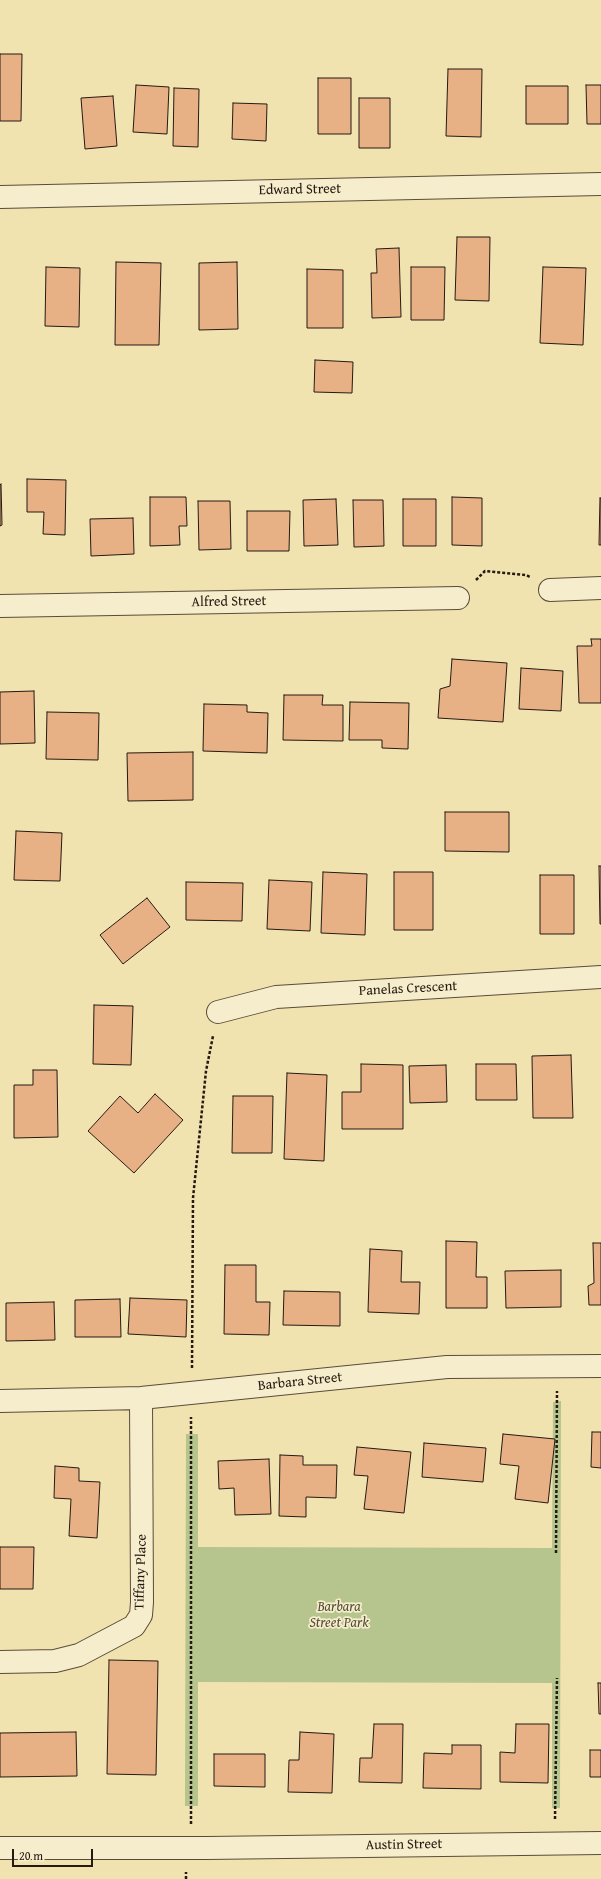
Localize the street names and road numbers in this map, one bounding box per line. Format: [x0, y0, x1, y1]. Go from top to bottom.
street label: Edward Street [259, 181, 341, 199]
street label: Alfred Street [191, 593, 267, 611]
street label: Panelas Crescent [358, 978, 458, 1000]
street label: Barbara Street [257, 1369, 343, 1395]
street label: Tiffany Place [131, 1534, 151, 1610]
street label: Austin Street [365, 1836, 443, 1854]

